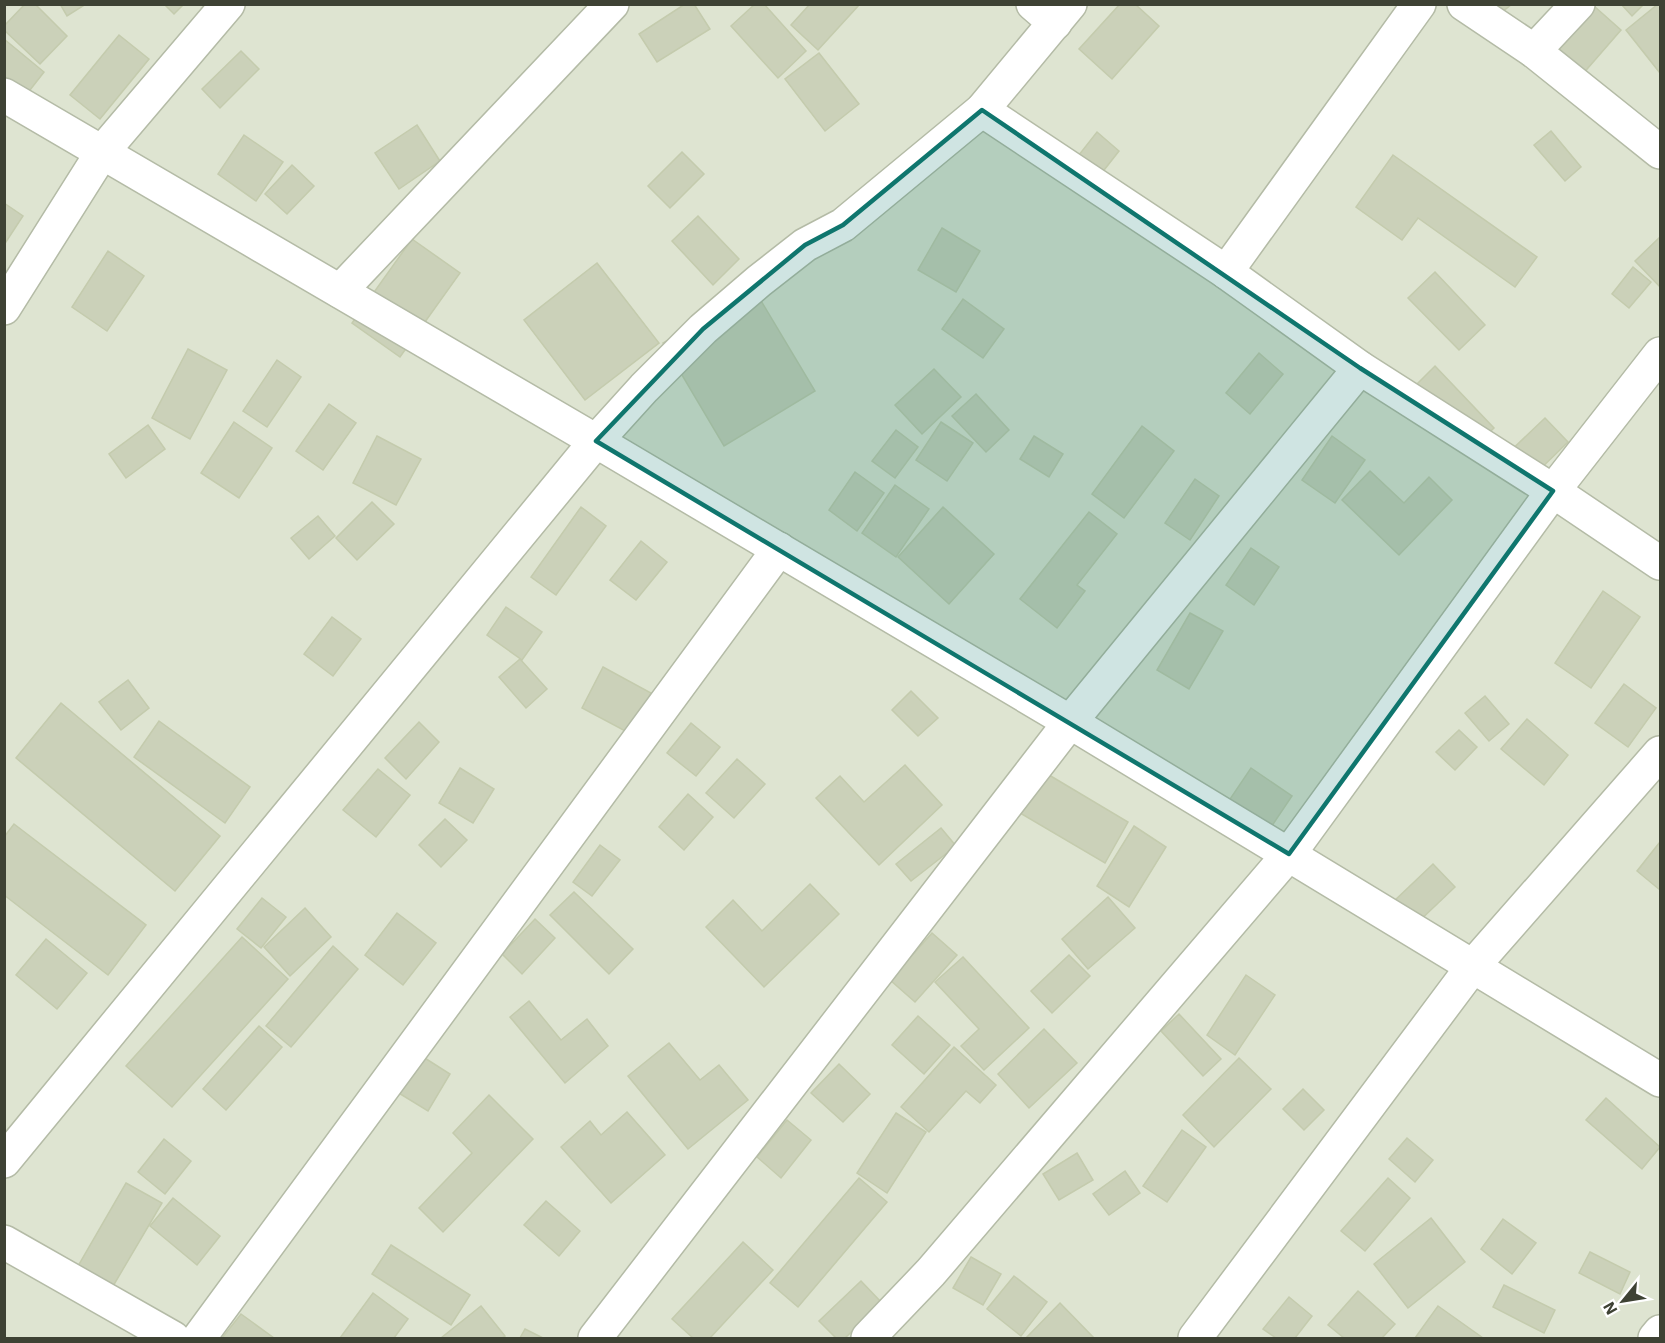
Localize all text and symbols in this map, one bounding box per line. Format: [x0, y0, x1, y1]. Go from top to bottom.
north arrow [1593, 1271, 1653, 1331]
text: N [1598, 1298, 1622, 1319]

